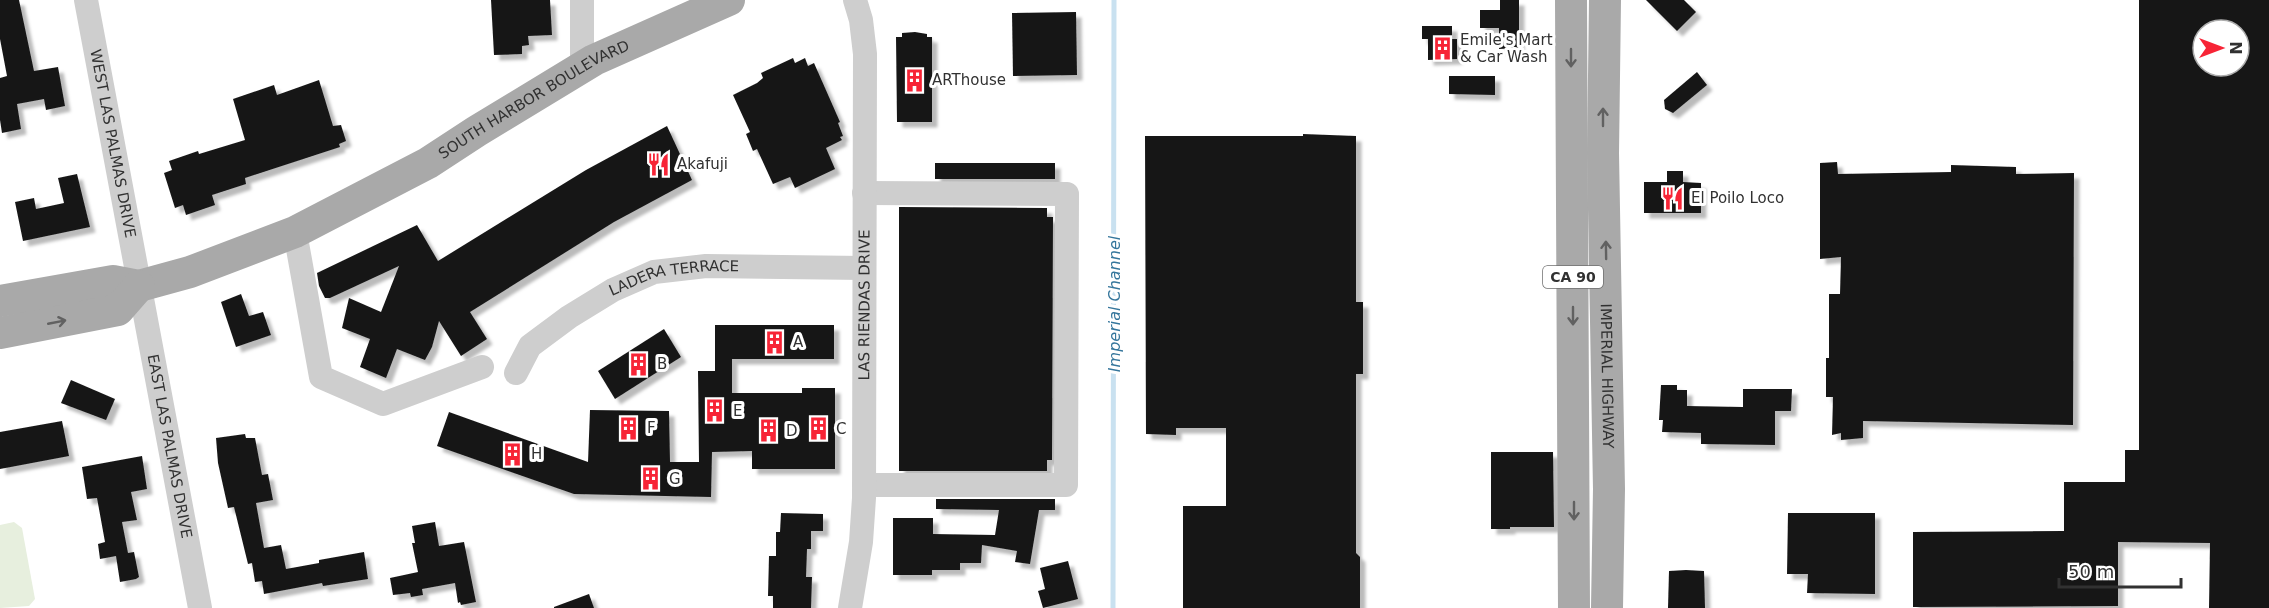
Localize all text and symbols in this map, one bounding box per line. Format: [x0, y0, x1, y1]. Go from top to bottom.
north arrow [2191, 18, 2251, 78]
place label: Emile's Mart & Car Wash [1460, 31, 1553, 66]
street label: SOUTH HARBOR BOULEVARD [435, 36, 632, 163]
building icon: Emile's Mart & Car Wash [1429, 36, 1455, 62]
text: N [2226, 41, 2245, 55]
street label: WEST LAS PALMAS DRIVE [86, 48, 139, 239]
one-way arrow [1565, 48, 1577, 68]
building icon: ARThouse [901, 67, 927, 93]
place label: ARThouse [932, 71, 1006, 89]
one-way arrow [1597, 108, 1609, 128]
restaurant icon: Akafuji [646, 151, 672, 177]
place label: Akafuji [677, 155, 728, 173]
restaurant icon: El Poilo Loco [1660, 185, 1686, 211]
place label: El Poilo Loco [1691, 189, 1784, 207]
street label: LAS RIENDAS DRIVE [855, 230, 874, 381]
water label: Imperial Channel [1105, 235, 1124, 372]
one-way arrow [1600, 241, 1611, 261]
street label: LADERA TERRACE [606, 257, 739, 300]
road number: CA 90 [1543, 266, 1603, 288]
street label: IMPERIAL HIGHWAY [1597, 303, 1617, 449]
one-way arrow [1567, 306, 1579, 326]
one-way arrow [47, 316, 67, 327]
building icon: A [762, 329, 788, 355]
place label: A [793, 333, 804, 351]
building icon: B [626, 351, 652, 377]
street label: EAST LAS PALMAS DRIVE [144, 353, 196, 540]
place label: B [657, 355, 667, 373]
building icon: E [702, 398, 728, 424]
place label: E [733, 402, 742, 420]
building icon: F [616, 415, 642, 441]
building icon: C [805, 416, 831, 442]
building icon: D [755, 418, 781, 444]
place label: F [647, 419, 656, 437]
place label: C [836, 420, 846, 438]
place label: D [786, 422, 798, 440]
building icon: H [500, 441, 526, 467]
place label: H [531, 445, 542, 463]
building icon: G [638, 466, 664, 492]
place label: G [669, 470, 681, 488]
one-way arrow [1568, 501, 1580, 521]
scale bar [2059, 551, 2180, 589]
text: 50 m [2068, 561, 2114, 582]

